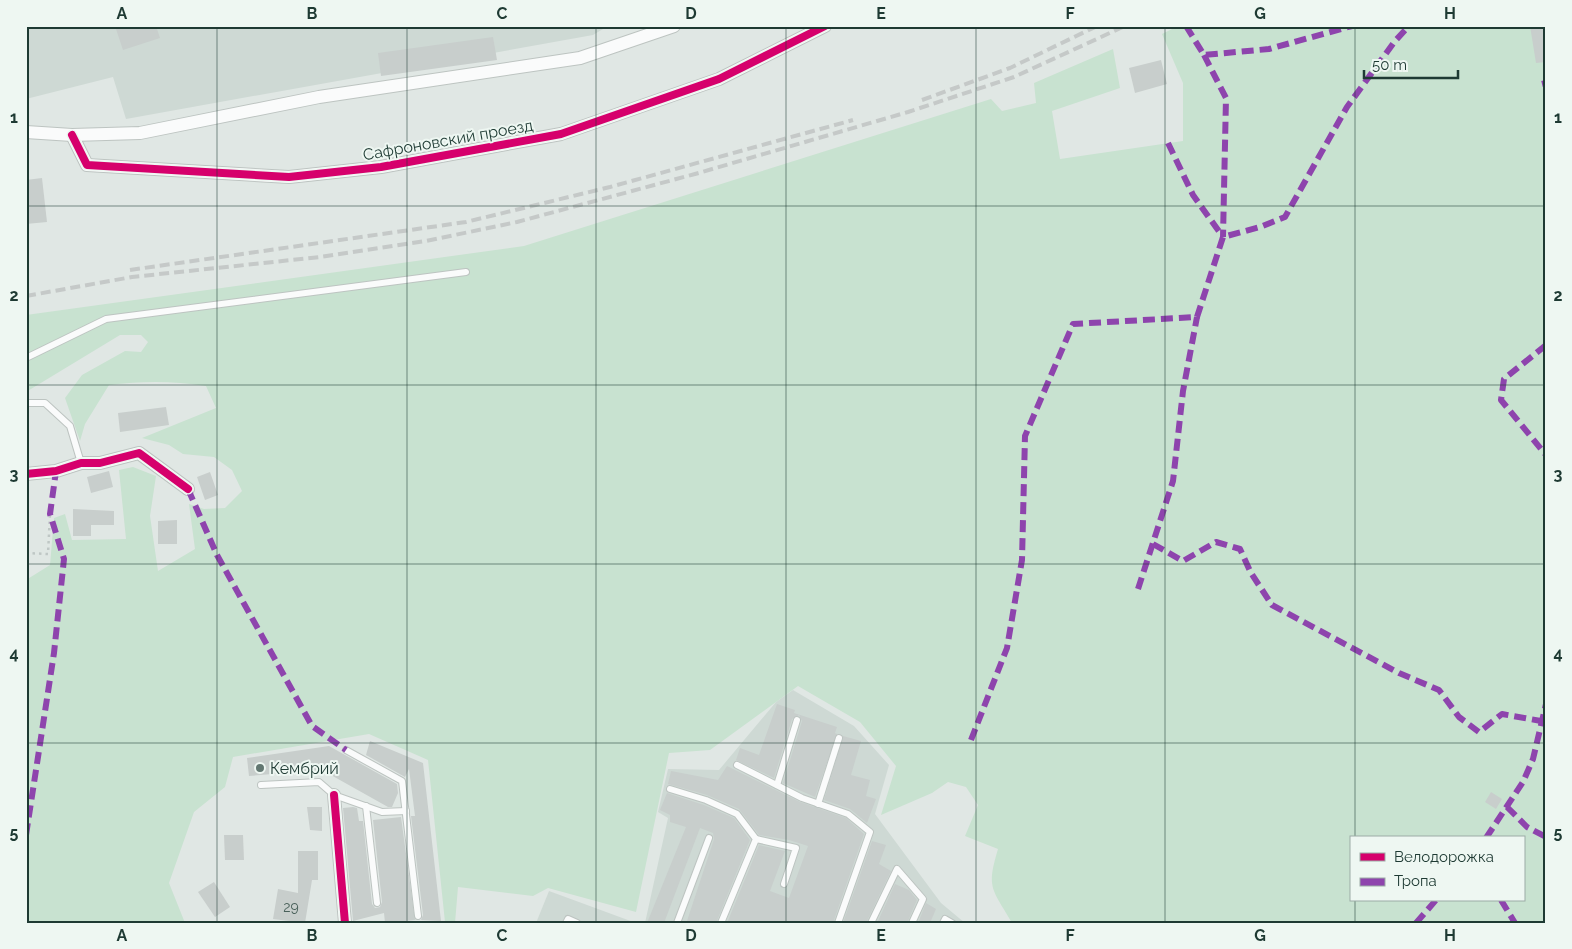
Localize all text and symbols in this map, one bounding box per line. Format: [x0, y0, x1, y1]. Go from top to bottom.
text: A [117, 4, 128, 23]
text: B [307, 4, 318, 23]
text: C [497, 4, 508, 23]
text: D [685, 4, 697, 23]
text: E [876, 4, 886, 23]
text: F [1065, 4, 1075, 23]
text: G [1254, 4, 1266, 23]
text: H [1444, 4, 1456, 23]
scale bar [1364, 48, 1458, 80]
text: 50 m [1372, 56, 1407, 74]
text: 1 [10, 108, 18, 127]
text: 1 [1554, 108, 1562, 127]
street label: Сафроновский проезд [361, 116, 535, 164]
text: 2 [9, 286, 19, 305]
text: 2 [1553, 286, 1563, 305]
text: 3 [10, 465, 19, 484]
text: 3 [1554, 465, 1563, 484]
text: 4 [9, 644, 19, 663]
text: 4 [1553, 644, 1563, 663]
place label: Кембрий [270, 759, 339, 778]
marker: Кембрий [254, 762, 266, 774]
text: 5 [10, 823, 19, 842]
text: 5 [1554, 823, 1563, 842]
legend [1350, 836, 1524, 902]
text: Велодорожка [1394, 848, 1494, 866]
text: Тропа [1394, 872, 1437, 890]
house number: 29 [283, 899, 299, 915]
text: A [117, 926, 128, 945]
text: B [307, 926, 318, 945]
text: C [497, 926, 508, 945]
text: D [685, 926, 697, 945]
text: E [876, 926, 886, 945]
text: F [1065, 926, 1075, 945]
text: G [1254, 926, 1266, 945]
text: H [1444, 926, 1456, 945]

